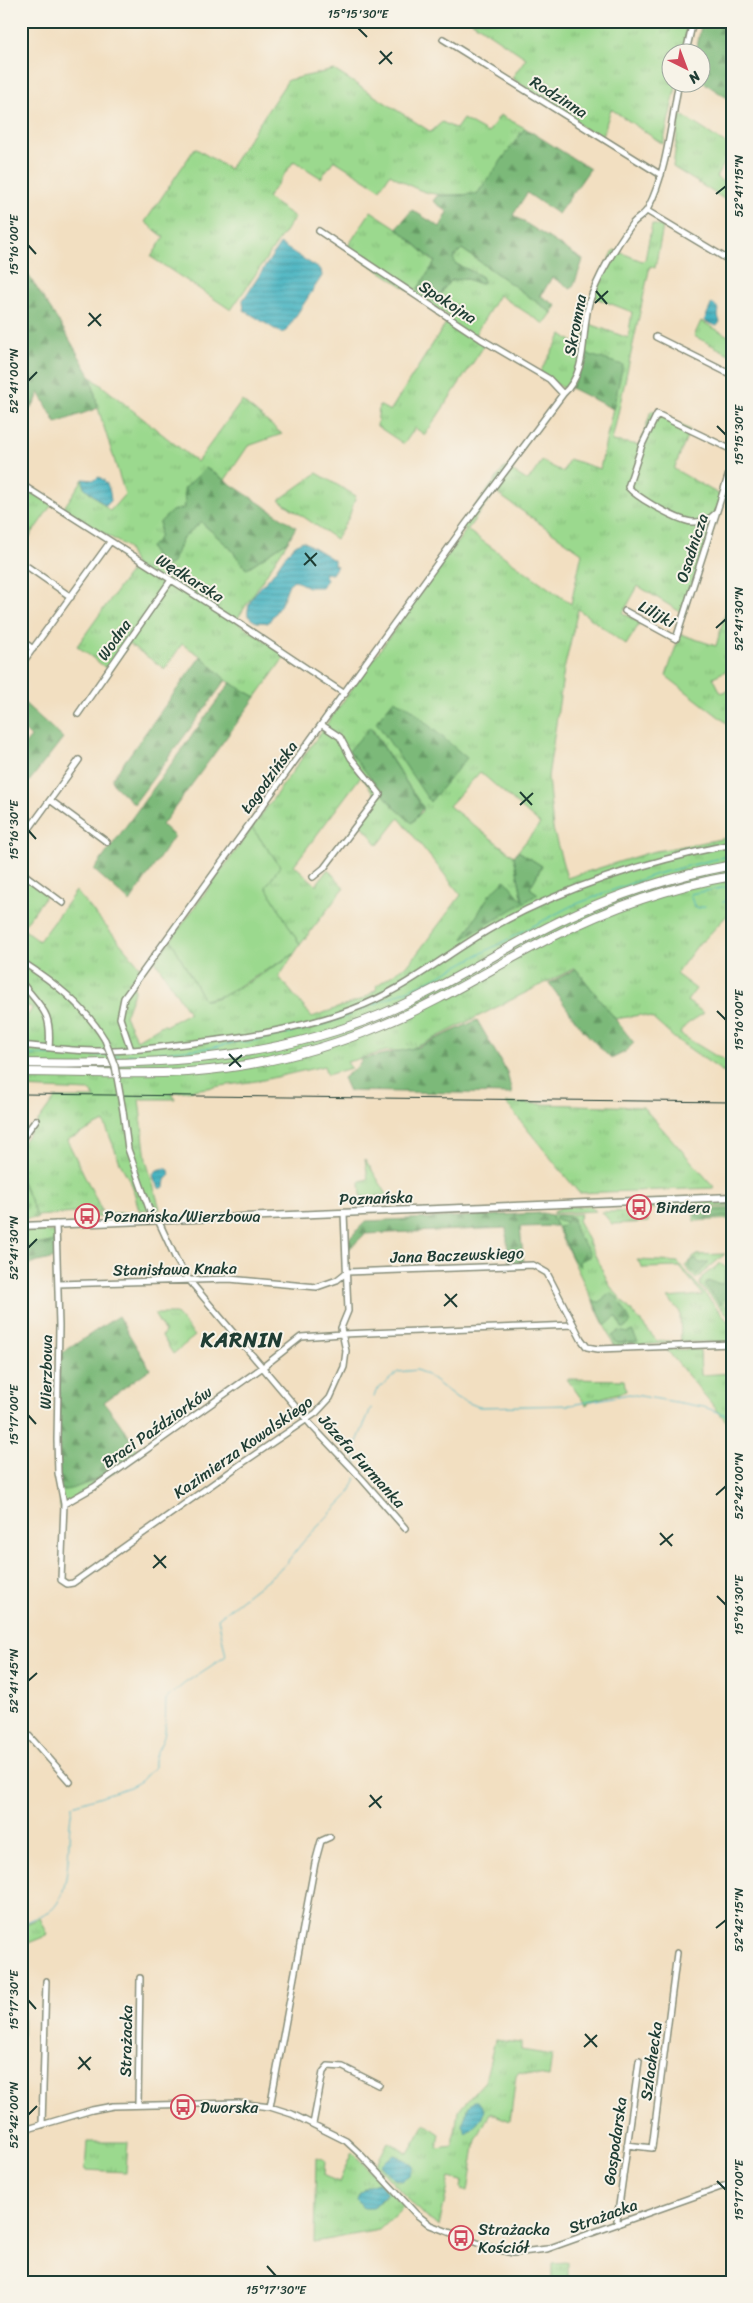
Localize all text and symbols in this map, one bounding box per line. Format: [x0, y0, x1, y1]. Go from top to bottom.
text: 15°15'30"E [328, 3, 390, 25]
north arrow [660, 42, 710, 92]
text: N [682, 64, 707, 90]
street label: Rodzinna [524, 68, 594, 126]
text: 52°41'15"N [728, 154, 750, 217]
text: 15°16'00"E [3, 213, 25, 275]
street label: Spokojna [413, 272, 483, 332]
street label: Skromna [555, 291, 595, 358]
text: 52°41'00"N [3, 348, 25, 413]
text: 15°15'30"E [728, 403, 750, 465]
street label: Osadnicza [667, 510, 717, 586]
street label: Wędkarska [150, 546, 231, 611]
text: 52°41'30"N [728, 586, 750, 651]
street label: Lilijki [633, 592, 682, 636]
street label: Wodna [89, 612, 139, 667]
street label: Łagodzińska [232, 734, 306, 820]
text: 15°16'30"E [3, 799, 25, 860]
text: 15°16'00"E [728, 988, 750, 1050]
street label: Poznańska [339, 1182, 413, 1214]
place label: Bindera [656, 1193, 710, 1222]
bus stop icon: Bindera [626, 1194, 652, 1220]
place label: Poznańska/Wierzbowa [104, 1202, 260, 1231]
bus stop icon: Poznańska/Wierzbowa [74, 1203, 100, 1229]
text: 52°41'30"N [3, 1215, 25, 1280]
street label: Jana Baczewskiego [389, 1238, 524, 1272]
street label: Stanisława Knaka [113, 1253, 237, 1285]
district label: KARNIN [200, 1321, 283, 1359]
street label: Wierzbowa [31, 1334, 61, 1410]
street label: Braci Paździorków [96, 1378, 219, 1476]
text: 15°17'00"E [3, 1383, 25, 1445]
street label: Kazimierza Kowalskiego [167, 1388, 319, 1506]
street label: Józefa Furmanka [310, 1406, 414, 1516]
text: 52°42'00"N [728, 1452, 750, 1519]
text: 15°16'30"E [728, 1574, 750, 1635]
text: 52°41'45"N [3, 1648, 25, 1713]
text: 52°42'15"N [728, 1887, 750, 1952]
text: 15°17'30"E [3, 1969, 25, 2030]
street label: Strażacka [111, 2005, 141, 2077]
street label: Szlachecka [631, 2020, 671, 2102]
text: 52°42'00"N [3, 2081, 25, 2148]
place label: Dworska [200, 2093, 259, 2122]
bus stop icon: Dworska [170, 2094, 196, 2120]
street label: Gospodarska [594, 2095, 636, 2187]
text: 15°17'00"E [728, 2158, 750, 2220]
street label: Strażacka [564, 2190, 642, 2242]
place label: Strażacka Kościół [478, 2215, 550, 2262]
bus stop icon: Strażacka Kościół [448, 2225, 474, 2251]
text: 15°17'30"E [246, 2279, 307, 2301]

